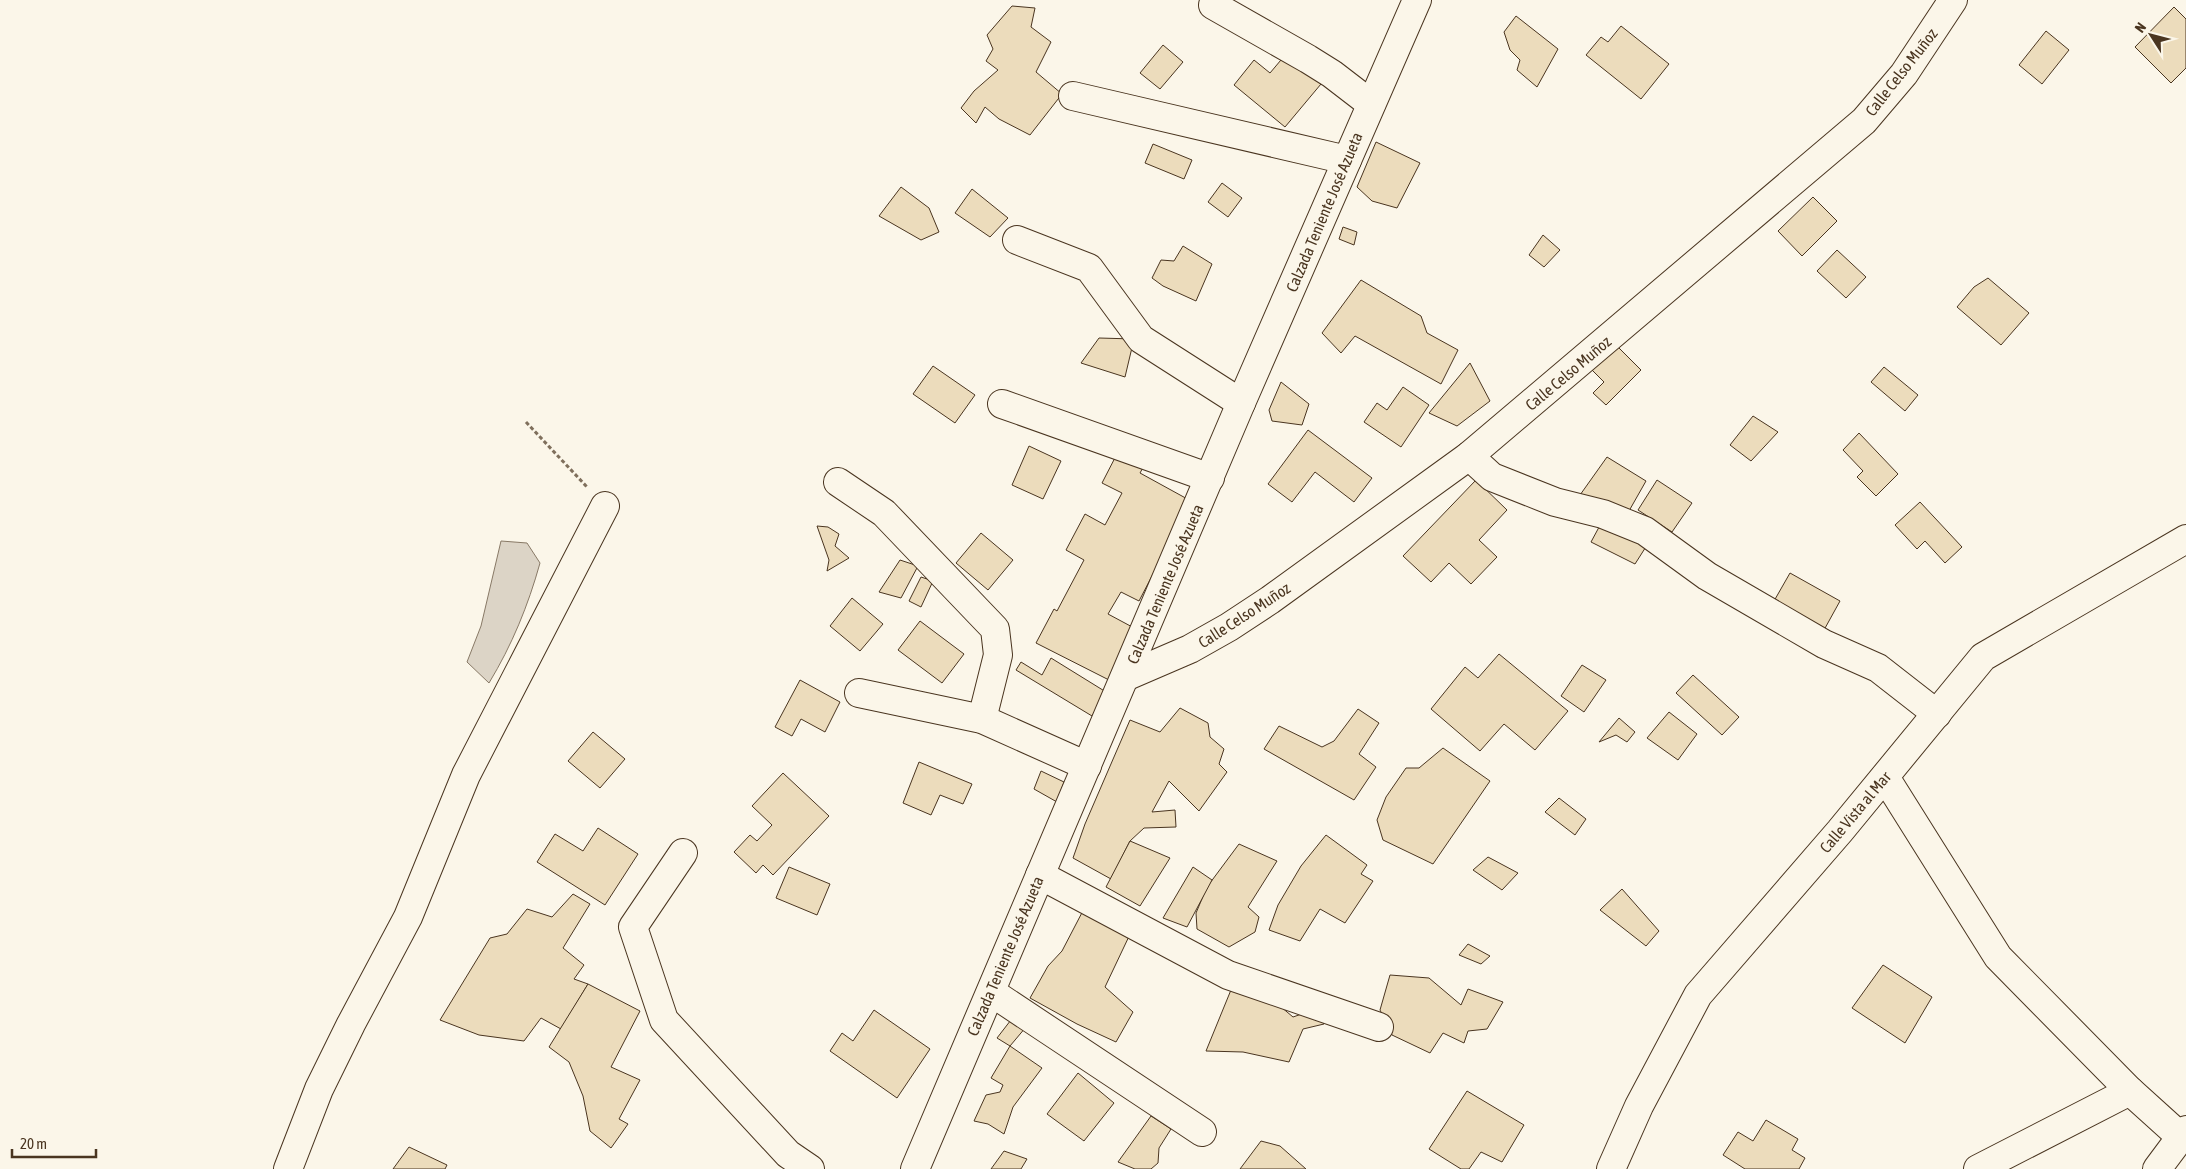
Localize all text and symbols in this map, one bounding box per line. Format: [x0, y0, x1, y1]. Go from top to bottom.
north arrow [2126, 10, 2176, 60]
text: N [2132, 19, 2149, 35]
street label: Calle Celso Muñoz [1861, 25, 1941, 119]
street label: Calzada Teniente José Azueta [1282, 130, 1366, 294]
street label: Calle Celso Muñoz [1522, 332, 1614, 414]
street label: Calzada Teniente José Azueta [1123, 502, 1207, 666]
street label: Calle Celso Muñoz [1195, 579, 1293, 651]
street label: Calle Vista al Mar [1816, 767, 1894, 856]
street label: Calzada Teniente José Azueta [963, 874, 1047, 1038]
scale bar [12, 1126, 96, 1158]
text: 20 m [20, 1135, 47, 1152]

